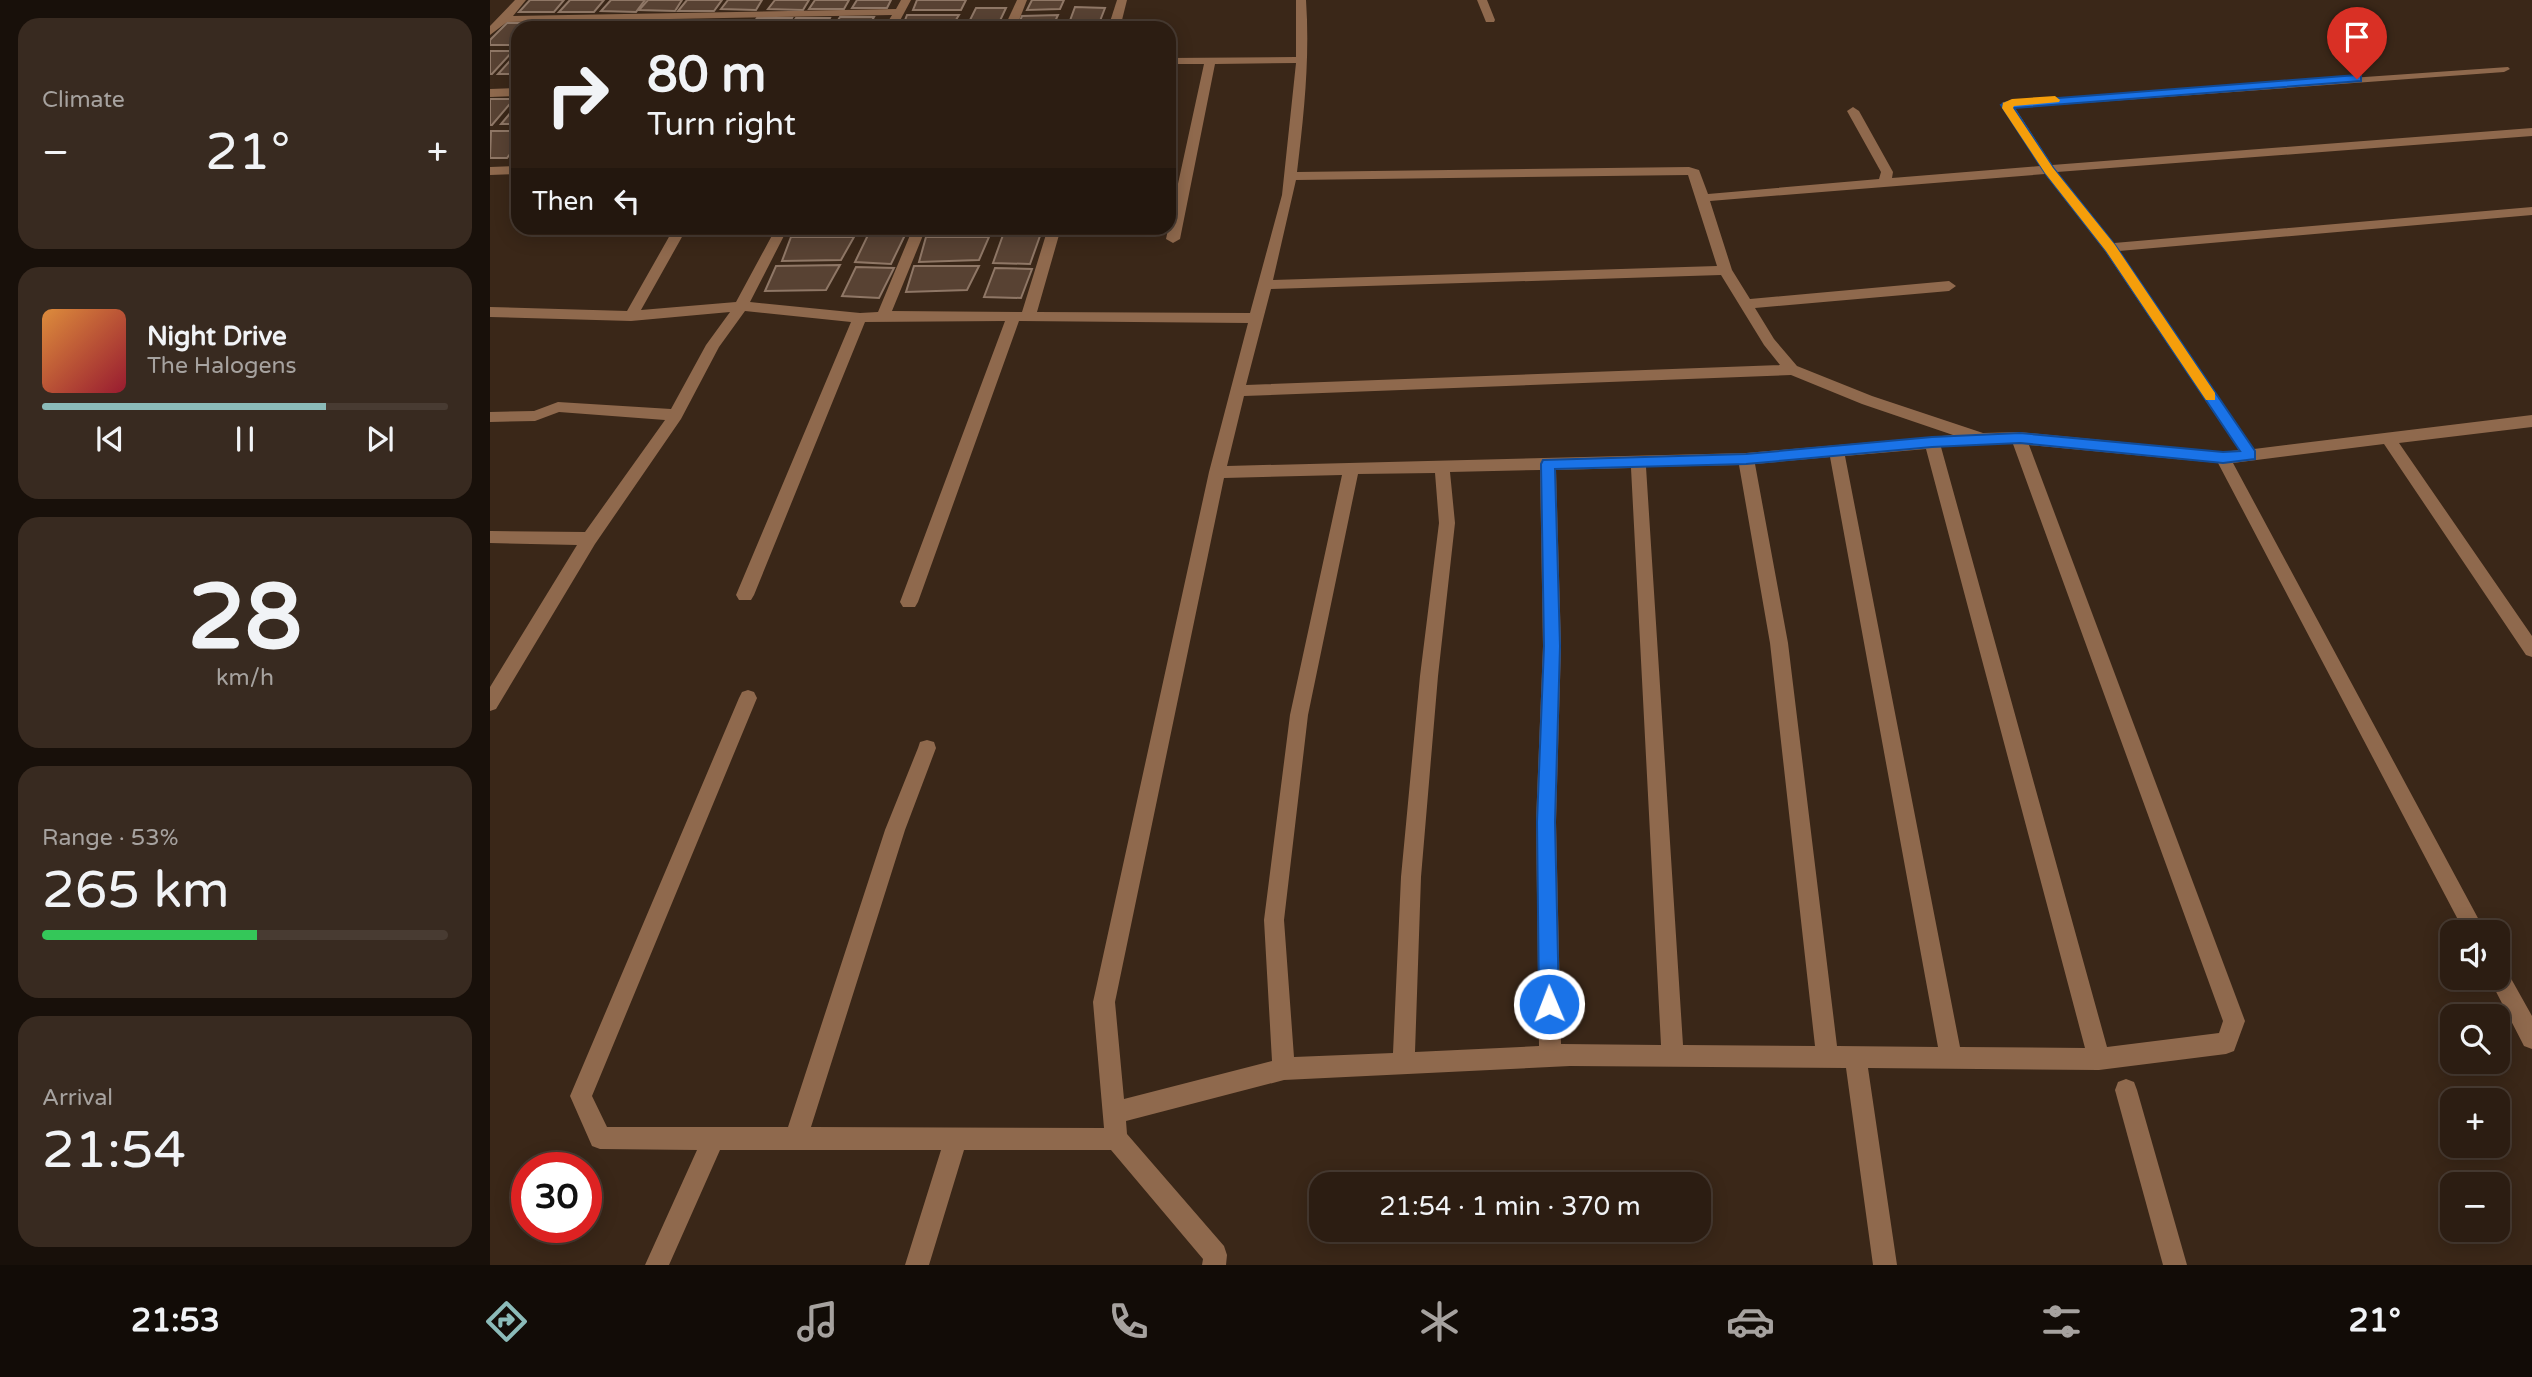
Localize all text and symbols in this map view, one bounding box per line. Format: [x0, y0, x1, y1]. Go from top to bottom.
pin [2327, 7, 2387, 79]
icon: arrive [2338, 18, 2376, 56]
text: 80 m [647, 46, 766, 105]
icon: right [532, 49, 623, 140]
text: Climate [42, 86, 125, 114]
text: Turn right [647, 106, 796, 144]
text: 21° [205, 121, 290, 184]
text: − [42, 130, 69, 176]
text: + [427, 130, 448, 176]
icon: left [608, 182, 646, 220]
text: Then [532, 186, 594, 217]
text: Night Drive [147, 321, 287, 352]
text: The Halogens [147, 352, 296, 380]
icon: previous [91, 420, 129, 458]
icon: pause [226, 420, 264, 458]
icon: next [361, 420, 399, 458]
text: 28 [188, 563, 302, 673]
text: km/h [216, 664, 274, 692]
text: Range · 53% [42, 824, 178, 852]
text: 265 km [42, 859, 230, 922]
map controls [2440, 920, 2510, 1242]
button: sound [2440, 920, 2510, 990]
position arrow [1512, 967, 1586, 1041]
button: search [2440, 1004, 2510, 1074]
text: Arrival [42, 1084, 113, 1112]
button: + [2440, 1088, 2510, 1158]
text: 21:54 [42, 1119, 186, 1182]
speed limit sign: 30 [511, 1152, 602, 1243]
button: − [2440, 1172, 2510, 1242]
text: 21:54 · 1 min · 370 m [1379, 1191, 1641, 1222]
icon: directions [482, 1297, 531, 1346]
icon: music [793, 1297, 842, 1346]
icon: phone [1104, 1297, 1153, 1346]
icon: climate [1415, 1297, 1464, 1346]
icon: car [1726, 1297, 1775, 1346]
icon: filters [2037, 1297, 2086, 1346]
text: 21:53 [131, 1302, 220, 1340]
text: 21° [2349, 1302, 2401, 1340]

